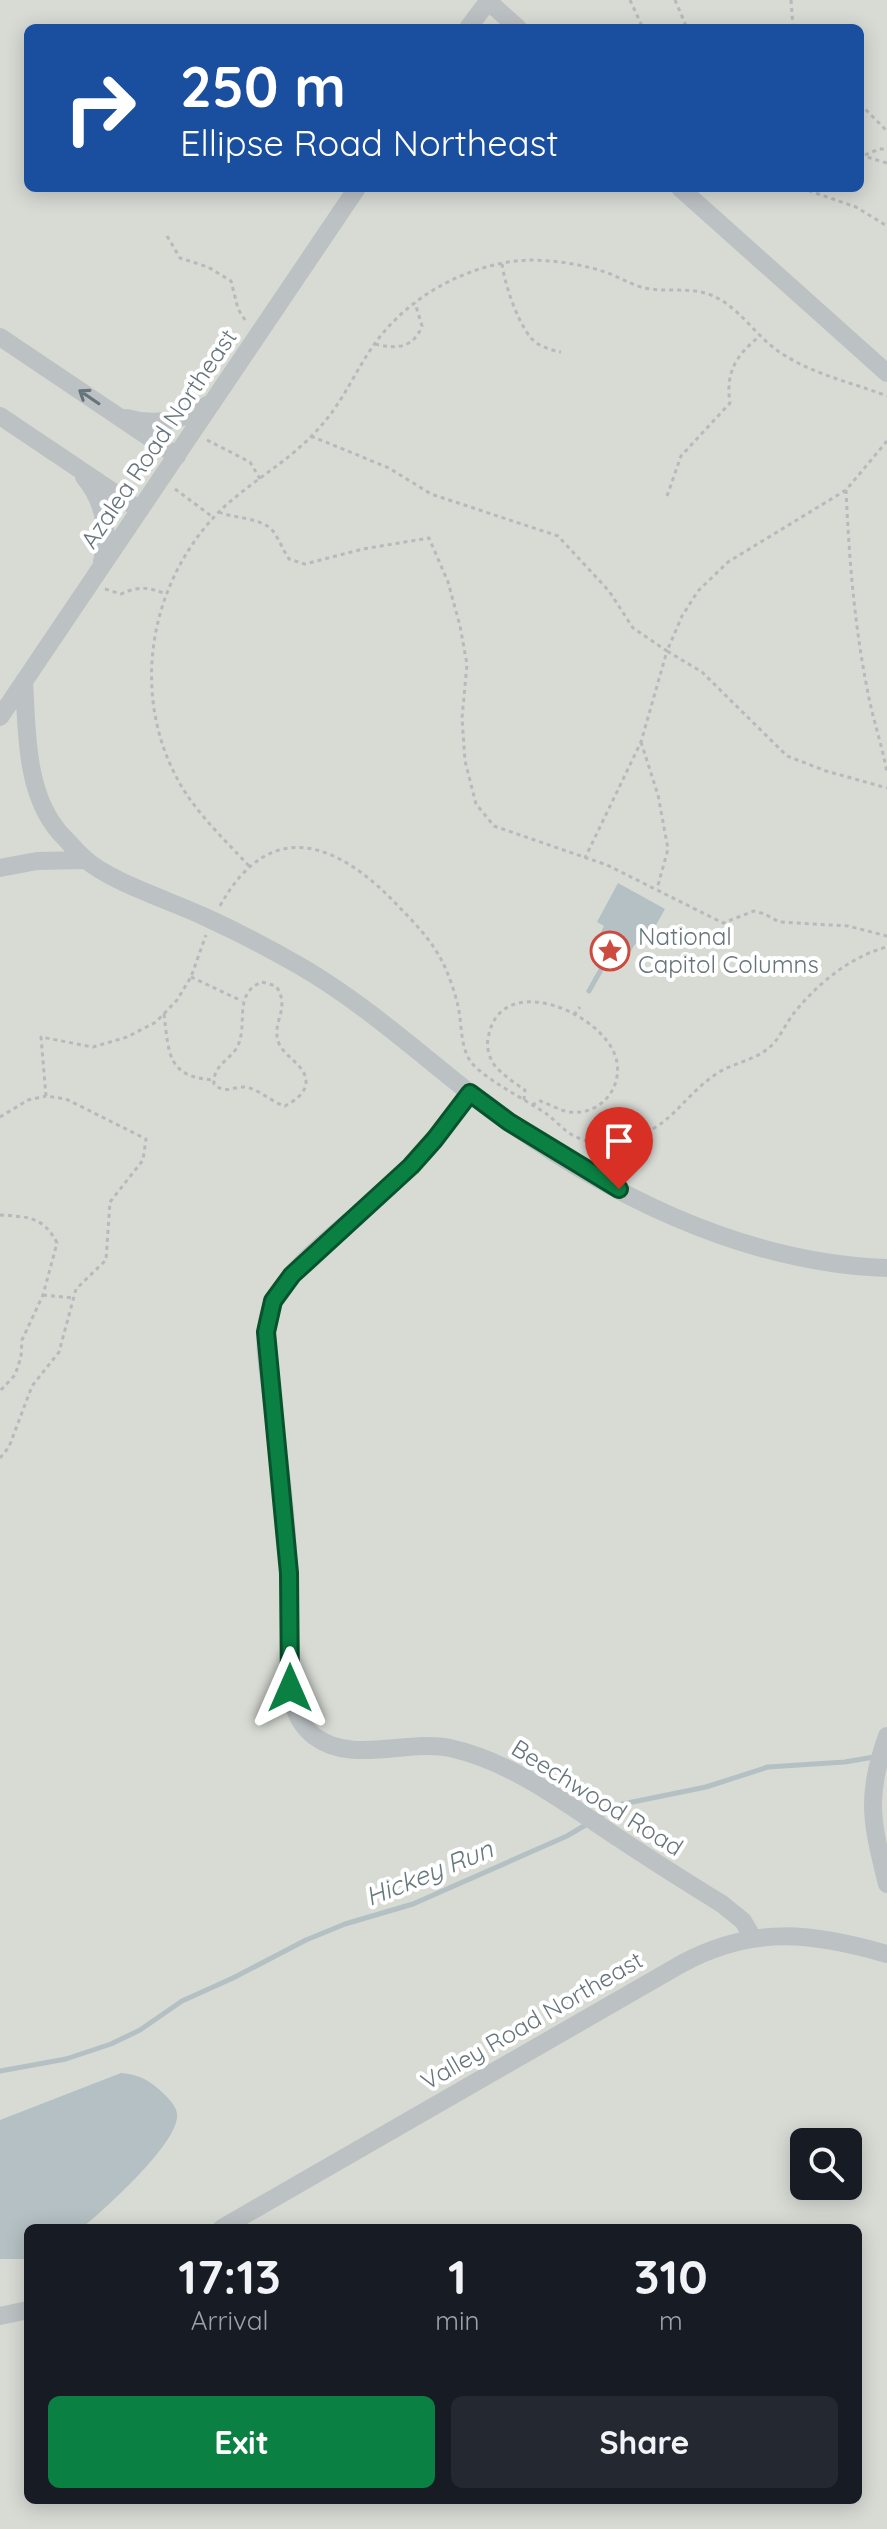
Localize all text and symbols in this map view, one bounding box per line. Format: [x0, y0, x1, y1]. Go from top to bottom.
text: 250 m [180, 51, 346, 121]
icon: right [48, 56, 152, 160]
text: Ellipse Road Northeast [180, 120, 559, 165]
street label: Azalea Road Northeast [74, 323, 243, 554]
one-way arrow [78, 389, 101, 405]
place label: National Capitol Columns [638, 921, 819, 979]
place icon: National Capitol Columns [589, 930, 631, 972]
pin [585, 1107, 653, 1189]
icon: arrive [597, 1119, 641, 1163]
position arrow [248, 1646, 332, 1730]
street label: Beechwood Road [506, 1732, 689, 1862]
water label: Hickey Run [360, 1832, 498, 1913]
street label: Valley Road Northeast [415, 1944, 648, 2096]
map controls [790, 2128, 862, 2200]
button: search [790, 2128, 862, 2200]
text: 17:13 [178, 2246, 281, 2306]
text: 1 [448, 2246, 467, 2306]
text: 310 [634, 2246, 708, 2306]
text: Arrival [191, 2304, 269, 2337]
text: min [435, 2304, 479, 2337]
text: m [659, 2304, 683, 2337]
button: Exit [48, 2396, 435, 2488]
button: Share [451, 2396, 838, 2488]

